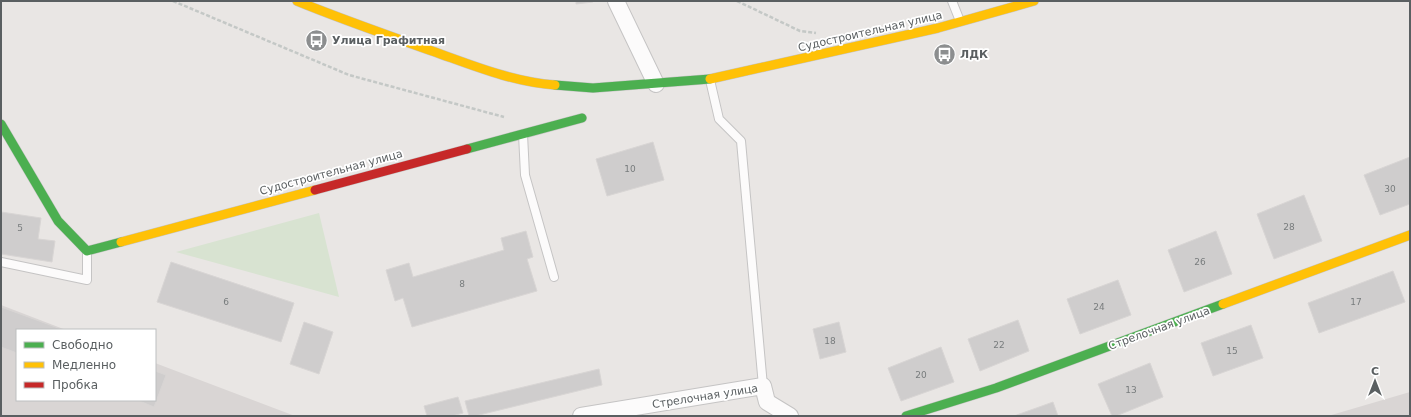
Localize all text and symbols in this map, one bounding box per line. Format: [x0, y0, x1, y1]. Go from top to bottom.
street label: Судостроительная улица [797, 9, 943, 54]
bus stop icon: Улица Графитная [304, 27, 330, 53]
place label: Улица Графитная [332, 34, 445, 47]
bus stop icon: ЛДК [931, 41, 957, 67]
place label: ЛДК [960, 48, 988, 61]
street label: Судостроительная улица [258, 147, 404, 198]
house number: 10 [624, 164, 636, 174]
house number: 30 [1384, 184, 1396, 194]
house number: 28 [1283, 222, 1295, 232]
house number: 5 [17, 223, 23, 233]
house number: 26 [1194, 257, 1206, 267]
house number: 8 [459, 279, 465, 289]
house number: 6 [223, 297, 229, 307]
house number: 17 [1350, 297, 1362, 307]
house number: 24 [1093, 302, 1105, 312]
street label: Стрелочная улица [1107, 304, 1212, 353]
legend [16, 329, 156, 401]
house number: 18 [824, 336, 836, 346]
text: Свободно [52, 338, 113, 352]
house number: 22 [993, 340, 1005, 350]
house number: 15 [1226, 346, 1238, 356]
text: Медленно [52, 358, 116, 372]
north arrow [1355, 361, 1395, 401]
text: С [1371, 365, 1379, 378]
house number: 20 [915, 370, 927, 380]
text: Пробка [52, 378, 98, 392]
street label: Стрелочная улица [651, 382, 759, 411]
house number: 13 [1125, 385, 1137, 395]

